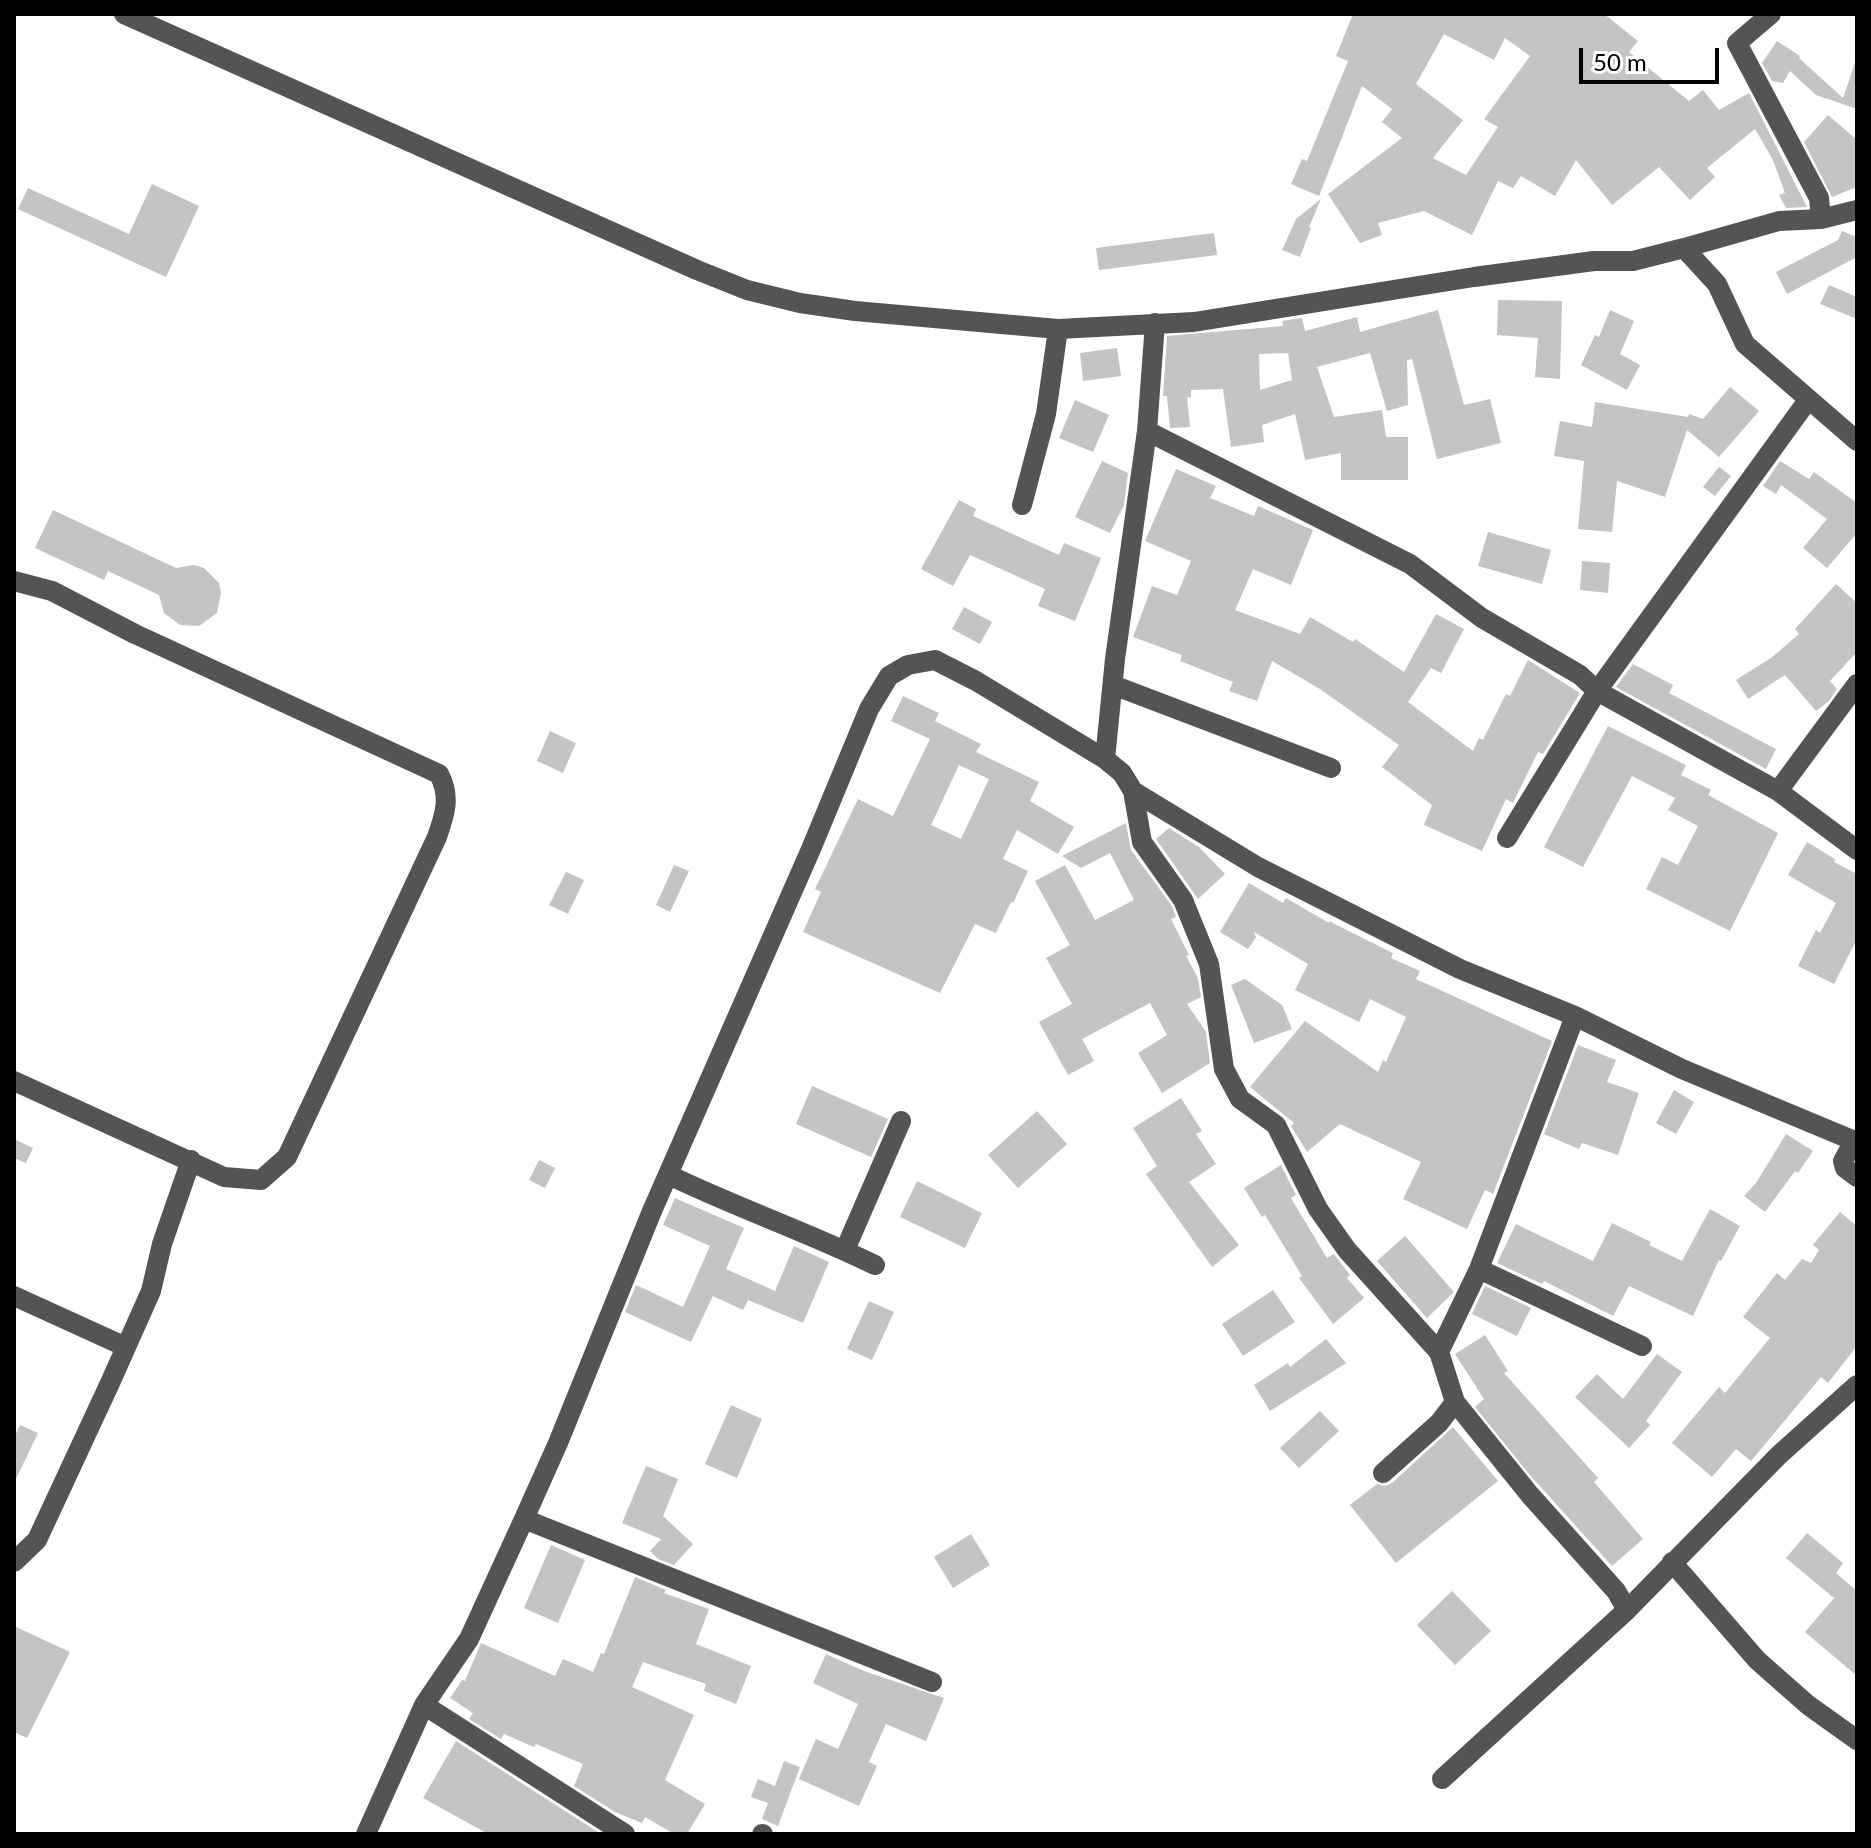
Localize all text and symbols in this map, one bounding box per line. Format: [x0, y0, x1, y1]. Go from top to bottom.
scale bar [1583, 32, 1723, 82]
text: 50 m [1593, 47, 1647, 76]

